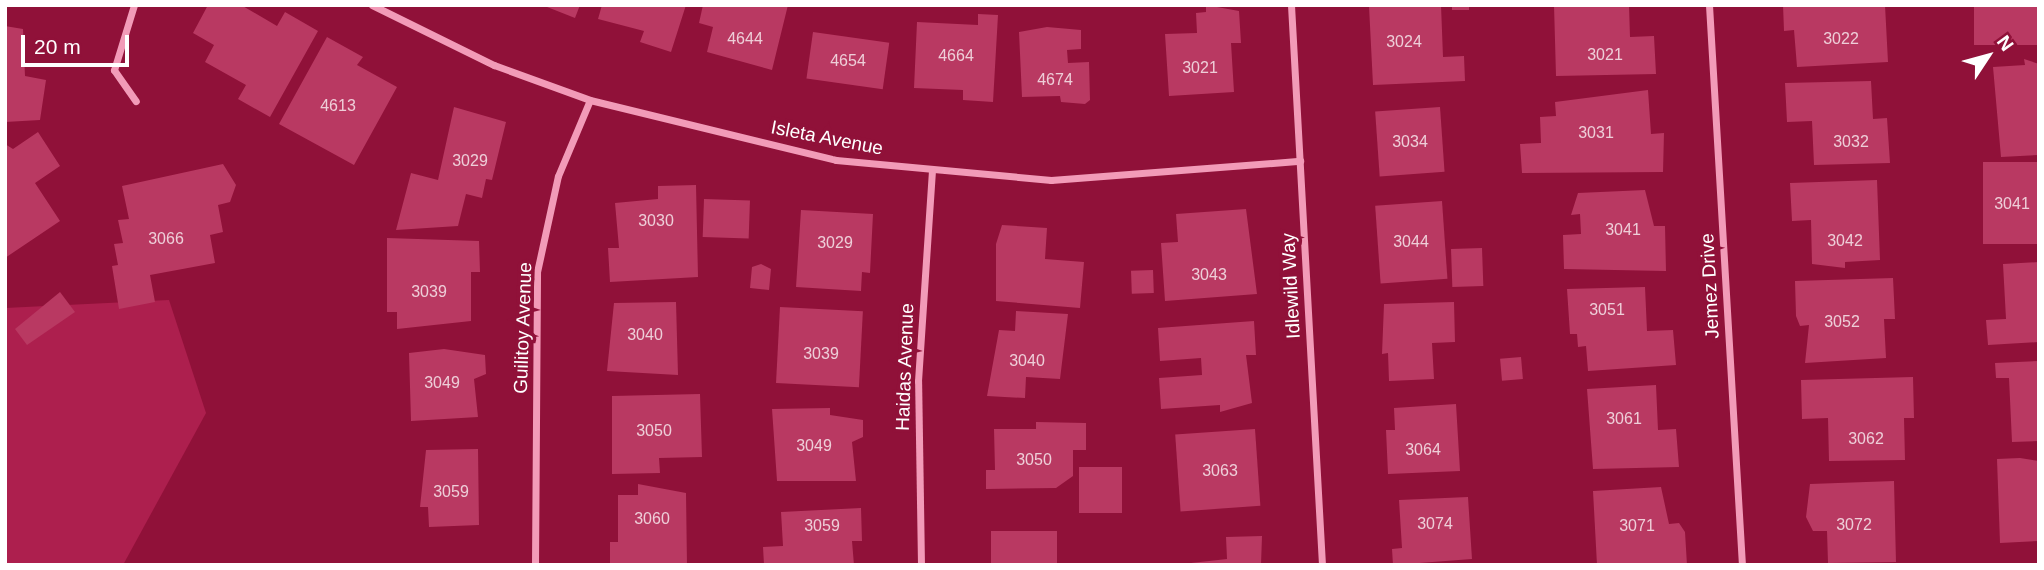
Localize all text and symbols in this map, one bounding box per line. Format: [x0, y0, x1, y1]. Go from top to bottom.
scale bar [24, 21, 133, 65]
north arrow [1953, 21, 2023, 91]
house number: 4644 [727, 29, 763, 49]
house number: 3022 [1823, 29, 1859, 49]
house number: 3024 [1386, 32, 1422, 52]
text: N [1993, 32, 2018, 55]
text: 20 m [34, 35, 81, 58]
house number: 3021 [1587, 45, 1623, 65]
house number: 4664 [938, 46, 974, 66]
house number: 4654 [830, 51, 866, 71]
house number: 3021 [1182, 58, 1218, 78]
house number: 4674 [1037, 70, 1073, 90]
house number: 4613 [320, 96, 356, 116]
street label: Isleta Avenue [768, 116, 886, 160]
house number: 3031 [1578, 123, 1614, 143]
house number: 3034 [1392, 132, 1428, 152]
house number: 3032 [1833, 132, 1869, 152]
house number: 3029 [452, 151, 488, 171]
house number: 3041 [1994, 194, 2030, 214]
house number: 3030 [638, 211, 674, 231]
house number: 3041 [1605, 220, 1641, 240]
house number: 3066 [148, 229, 184, 249]
house number: 3042 [1827, 231, 1863, 251]
house number: 3044 [1393, 232, 1429, 252]
house number: 3029 [817, 233, 853, 253]
street label: Idlewild Way [1277, 233, 1305, 339]
street label: Jemez Drive [1696, 233, 1724, 339]
street label: Guilitoy Avenue [509, 261, 537, 395]
house number: 3043 [1191, 265, 1227, 285]
house number: 3039 [411, 282, 447, 302]
house number: 3051 [1589, 300, 1625, 320]
street label: Haidas Avenue [891, 302, 919, 432]
house number: 3052 [1824, 312, 1860, 332]
house number: 3040 [627, 325, 663, 345]
house number: 3039 [803, 344, 839, 364]
house number: 3040 [1009, 351, 1045, 371]
house number: 3049 [424, 373, 460, 393]
house number: 3061 [1606, 409, 1642, 429]
house number: 3050 [636, 421, 672, 441]
house number: 3062 [1848, 429, 1884, 449]
house number: 3049 [796, 436, 832, 456]
house number: 3064 [1405, 440, 1441, 460]
house number: 3050 [1016, 450, 1052, 470]
house number: 3063 [1202, 461, 1238, 481]
house number: 3059 [433, 482, 469, 502]
house number: 3060 [634, 509, 670, 529]
house number: 3074 [1417, 514, 1453, 534]
house number: 3072 [1836, 515, 1872, 535]
house number: 3059 [804, 516, 840, 536]
house number: 3071 [1619, 516, 1655, 536]

